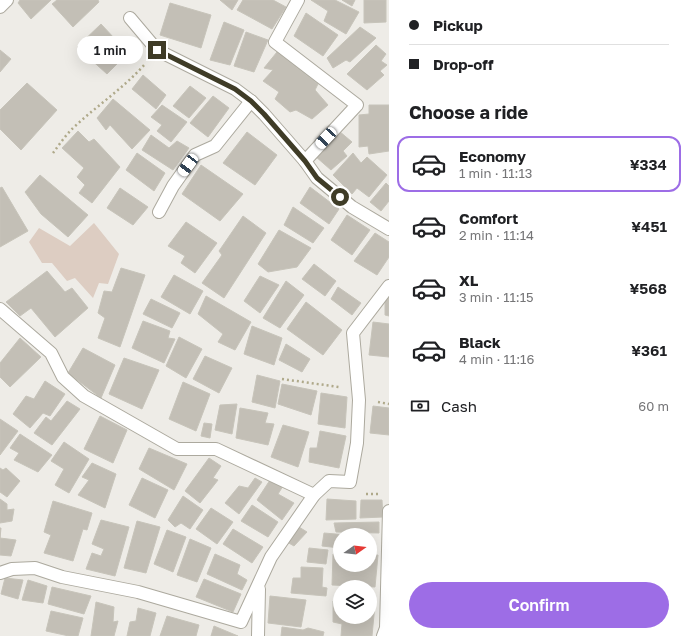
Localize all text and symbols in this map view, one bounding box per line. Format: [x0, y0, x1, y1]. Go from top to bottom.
text: Pickup [433, 16, 483, 34]
callout: 1 min [77, 36, 143, 64]
route end [148, 41, 166, 59]
text: 1 min [94, 42, 126, 58]
text: Drop-off [433, 55, 493, 73]
text: Choose a ride [409, 101, 528, 123]
car [313, 125, 339, 151]
icon: car [411, 146, 447, 182]
text: Economy [459, 147, 526, 165]
car [176, 152, 200, 178]
text: ¥334 [630, 155, 667, 173]
text: 1 min · 11:13 [459, 165, 532, 181]
route start [331, 188, 349, 206]
icon: car [411, 208, 447, 244]
text: Comfort [459, 209, 518, 227]
text: ¥451 [631, 217, 667, 235]
text: 2 min · 11:14 [459, 227, 534, 243]
icon: car [411, 270, 447, 306]
text: XL [459, 271, 478, 289]
text: ¥568 [629, 279, 667, 297]
text: 3 min · 11:15 [459, 289, 534, 305]
icon: car [411, 332, 447, 368]
text: Black [459, 333, 501, 351]
text: ¥361 [631, 341, 667, 359]
text: 4 min · 11:16 [459, 351, 534, 367]
icon: cash [409, 395, 431, 417]
text: Cash [441, 397, 477, 415]
text: 60 m [638, 398, 669, 414]
north arrow [333, 528, 377, 572]
map controls [333, 528, 377, 624]
button: layers [333, 580, 377, 624]
button: Confirm [409, 582, 669, 628]

